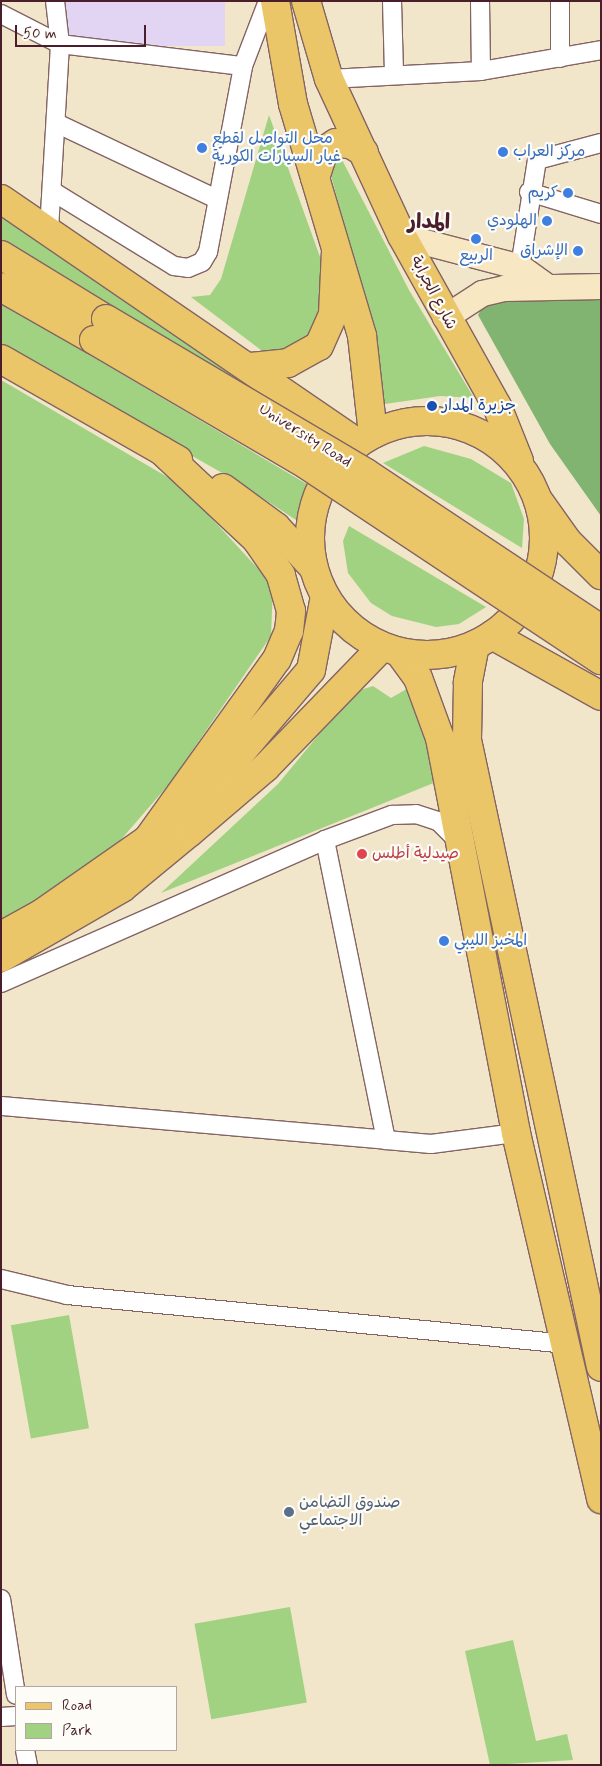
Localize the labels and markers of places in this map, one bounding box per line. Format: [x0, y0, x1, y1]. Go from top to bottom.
place label: محل التواصل لقطع غيار السيارات الكورية [212, 129, 341, 167]
marker: محل التواصل لقطع غيار السيارات الكورية [196, 142, 208, 154]
place label: مركز العراب [513, 142, 585, 162]
marker: مركز العراب [497, 146, 509, 158]
place label: كريم [527, 183, 558, 203]
marker: كريم [562, 187, 574, 199]
place label: الهلودي [487, 211, 537, 231]
marker: الهلودي [541, 215, 553, 227]
marker: الربيع [470, 233, 482, 245]
place label: الإشراق [520, 241, 568, 261]
marker: الإشراق [572, 245, 584, 257]
place label: الربيع [459, 246, 493, 266]
place label: جزيرة المدار [442, 396, 516, 416]
marker: جزيرة المدار [426, 400, 438, 412]
place label: صيدلية أطلس [372, 844, 459, 864]
marker: صيدلية أطلس [356, 848, 368, 860]
place label: المخبز الليبي [454, 931, 527, 951]
marker: المخبز الليبي [438, 935, 450, 947]
place label: صندوق التضامن الاجتماعي [299, 1493, 401, 1531]
marker: صندوق التضامن الاجتماعي [283, 1506, 295, 1518]

